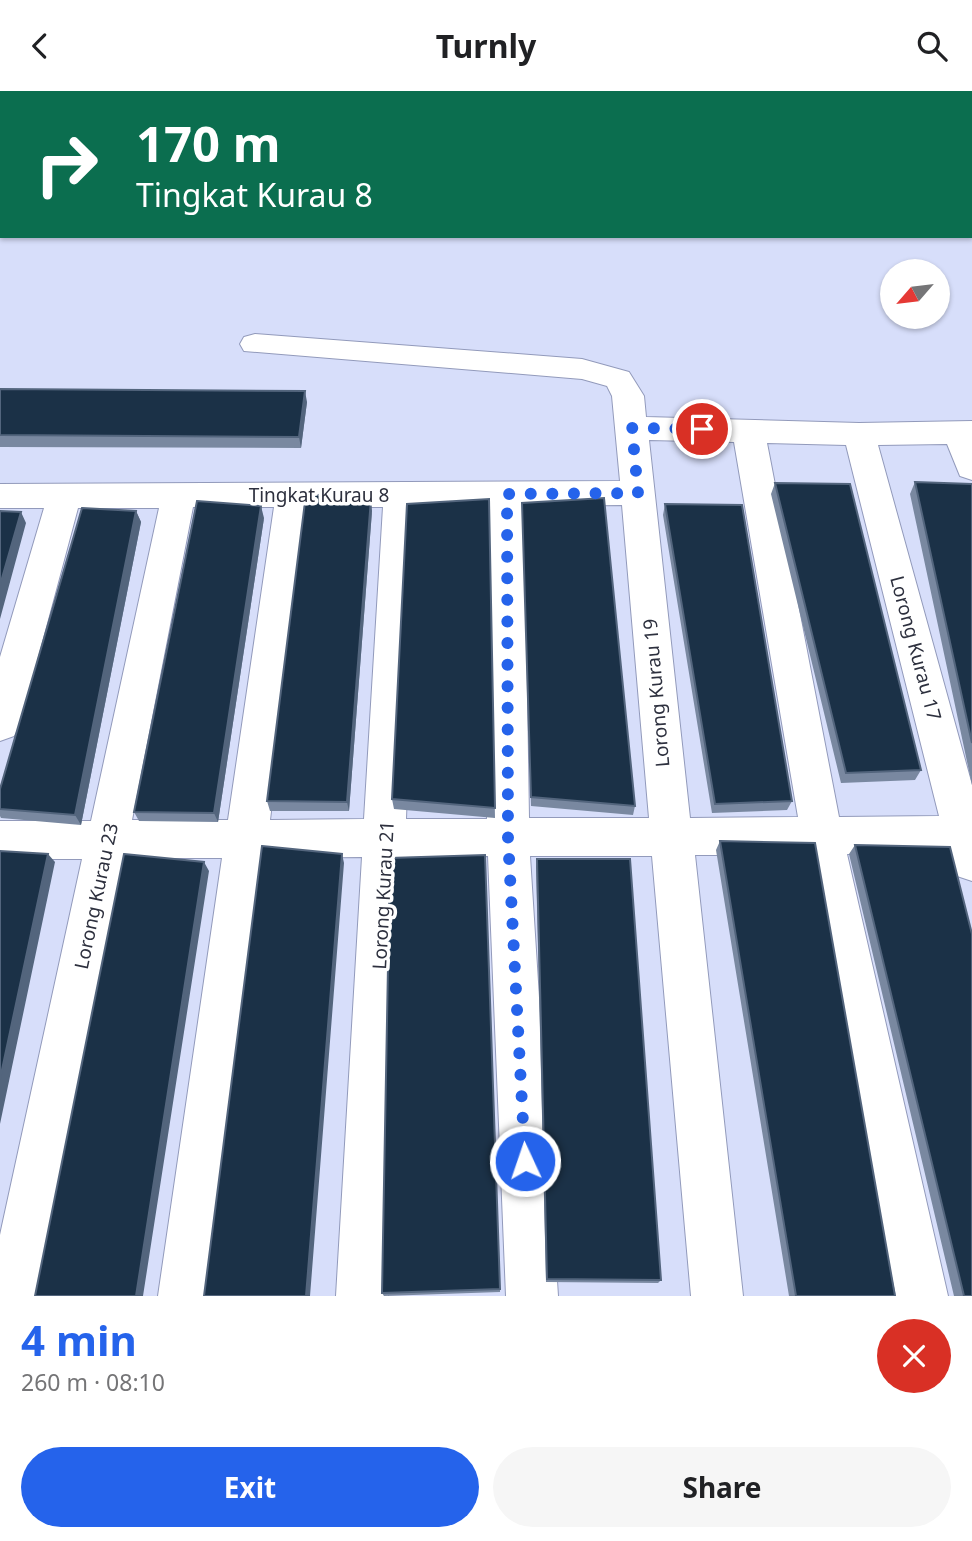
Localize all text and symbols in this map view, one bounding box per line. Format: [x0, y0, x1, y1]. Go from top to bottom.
text: Turnly [436, 24, 536, 67]
icon: back [21, 27, 59, 65]
icon: search [913, 27, 951, 65]
text: 170 m [136, 110, 281, 176]
icon: right [21, 119, 112, 210]
text: Tingkat Kurau 8 [136, 173, 373, 216]
north arrow [880, 259, 950, 329]
map controls [880, 259, 950, 329]
pin [672, 399, 732, 459]
icon: arrive [683, 410, 721, 448]
street label: Tingkat Kurau 8 [249, 482, 389, 508]
street label: Lorong Kurau 17 [884, 573, 948, 723]
street label: Lorong Kurau 19 [637, 618, 675, 768]
street label: Lorong Kurau 21 [366, 820, 400, 970]
street label: Lorong Kurau 23 [68, 821, 124, 971]
position arrow [488, 1124, 562, 1198]
text: 4 min [21, 1311, 137, 1368]
button: close [877, 1319, 951, 1393]
text: 260 m · 08:10 [21, 1366, 165, 1398]
button: Exit [21, 1447, 479, 1527]
button: Share [493, 1447, 951, 1527]

